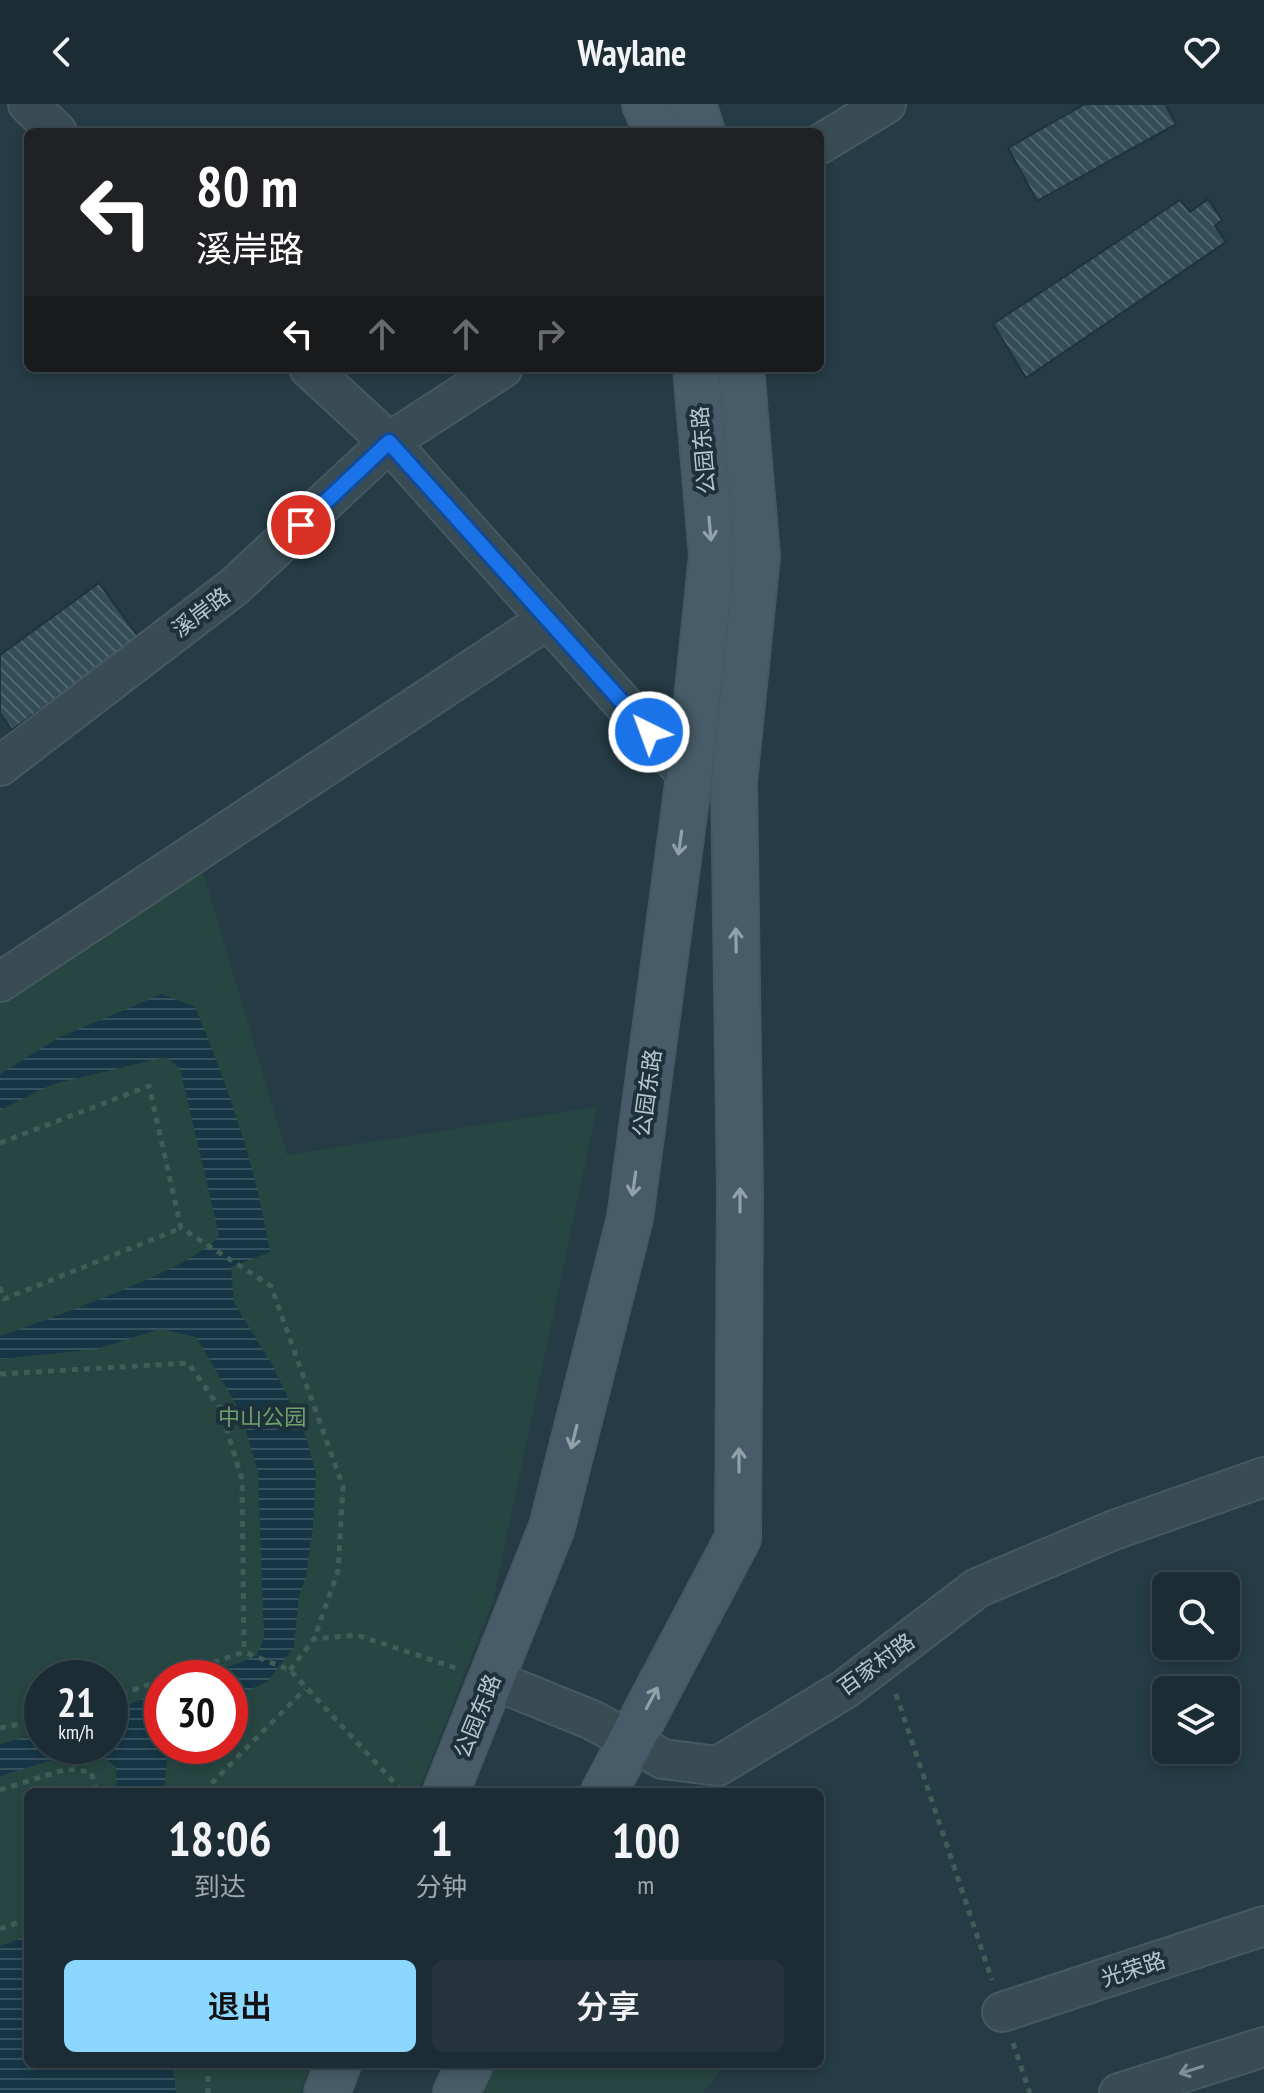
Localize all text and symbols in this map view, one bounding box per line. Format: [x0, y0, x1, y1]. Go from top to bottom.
text: Waylane [578, 29, 686, 76]
icon: back [40, 30, 84, 74]
icon: heart [1180, 30, 1224, 74]
text: 80 m [196, 150, 298, 222]
icon: left [64, 160, 168, 264]
text: 溪岸路 [196, 225, 304, 272]
icon: left [276, 312, 320, 356]
icon: ahead [360, 312, 404, 356]
icon: ahead [444, 312, 488, 356]
icon: right [528, 312, 572, 356]
street label: 公园东路 [685, 405, 721, 495]
pin [267, 491, 335, 559]
icon: arrive [279, 503, 323, 547]
one-way arrow [703, 515, 718, 542]
street label: 溪岸路 [166, 581, 236, 643]
position arrow [607, 690, 691, 774]
one-way arrow [672, 830, 687, 856]
one-way arrow [728, 927, 744, 954]
street label: 公园东路 [627, 1047, 667, 1139]
one-way arrow [626, 1171, 641, 1197]
one-way arrow [732, 1187, 748, 1214]
park label: 中山公园 [218, 1403, 306, 1431]
one-way arrow [566, 1424, 581, 1450]
one-way arrow [731, 1447, 747, 1474]
map controls [1152, 1572, 1240, 1764]
button: search [1152, 1572, 1240, 1660]
street label: 百家村路 [832, 1627, 920, 1701]
speed limit sign: 30 [144, 1660, 248, 1764]
street label: 公园东路 [448, 1670, 506, 1762]
text: 21 [57, 1676, 95, 1728]
button: layers [1152, 1676, 1240, 1764]
one-way arrow [645, 1686, 660, 1710]
text: km/h [58, 1719, 94, 1745]
text: 18:06 [168, 1807, 272, 1869]
text: 1 [430, 1807, 453, 1869]
text: 100 [611, 1809, 680, 1871]
text: m [637, 1868, 654, 1901]
text: 到达 [194, 1870, 246, 1903]
text: 分钟 [415, 1870, 468, 1903]
street label: 光荣路 [1097, 1945, 1169, 1993]
button: 退出 [64, 1960, 416, 2052]
button: 分享 [432, 1960, 784, 2052]
one-way arrow [1179, 2063, 1205, 2078]

